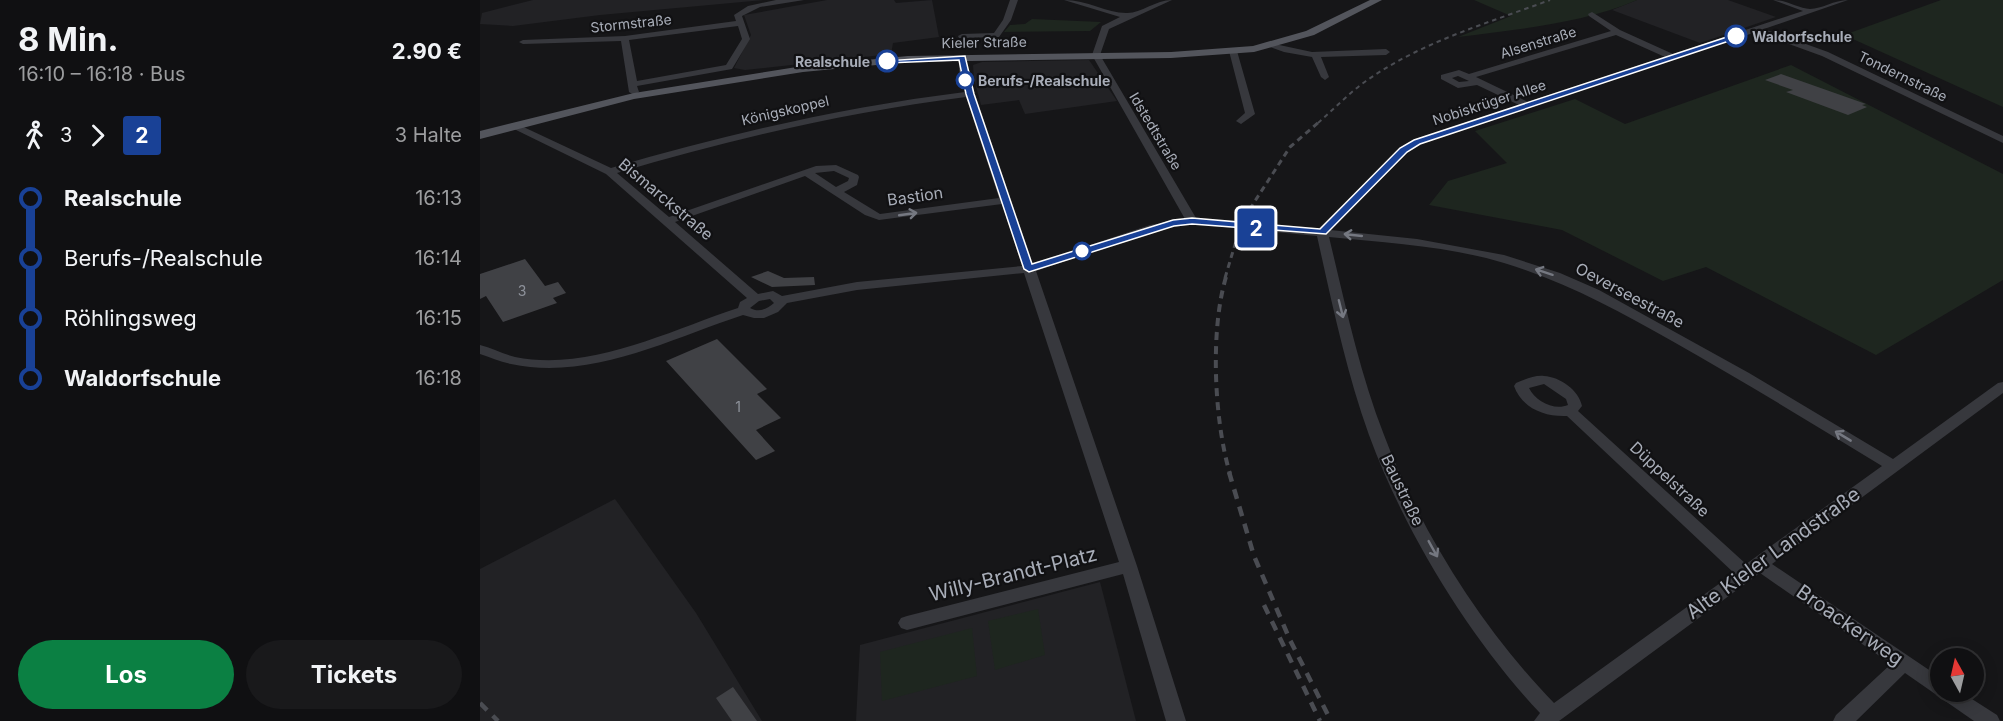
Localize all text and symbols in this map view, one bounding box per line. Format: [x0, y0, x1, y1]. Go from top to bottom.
street label: Stormstraße [590, 10, 672, 36]
text: 8 Min. [18, 19, 119, 59]
street label: Alsenstraße [1498, 22, 1578, 62]
marker: Waldorfschule [1725, 25, 1747, 47]
place label: Waldorfschule [1752, 28, 1852, 45]
street label: Kieler Straße [941, 33, 1027, 51]
text: 2.90 € [392, 38, 462, 64]
street label: Tondernstraße [1856, 47, 1950, 105]
marker: Realschule [876, 50, 898, 72]
place label: Realschule [795, 53, 870, 70]
text: 16:10 – 16:18 · Bus [18, 62, 186, 86]
marker: Berufs-/Realschule [956, 71, 974, 89]
place label: Berufs-/Realschule [978, 72, 1110, 89]
street label: Nobiskrüger Allee [1430, 76, 1548, 128]
street label: Idstedtstraße [1126, 89, 1186, 173]
street label: Königskoppel [740, 92, 830, 128]
icon: walk [18, 119, 51, 152]
icon: forward [81, 119, 114, 152]
text: 3 [60, 123, 72, 147]
text: 2 [135, 123, 149, 148]
text: 3 Halte [395, 123, 462, 147]
street label: Bismarckstraße [615, 154, 717, 244]
street label: Bastion [886, 182, 944, 210]
text: Realschule [64, 185, 182, 211]
text: 16:13 [415, 186, 462, 210]
line badge: 2 [1236, 208, 1276, 248]
one-way arrow [897, 209, 917, 220]
text: 2 [1249, 216, 1263, 241]
one-way arrow [1343, 229, 1363, 240]
unlabelled marker [1073, 242, 1091, 260]
text: Berufs-/Realschule [64, 245, 263, 271]
text: 16:14 [415, 246, 462, 270]
street label: Oeverseestraße [1572, 258, 1688, 332]
one-way arrow [1535, 265, 1554, 276]
house number: 3 [518, 282, 526, 299]
one-way arrow [1335, 299, 1347, 318]
text: Röhlingsweg [64, 305, 197, 331]
text: 16:15 [415, 306, 462, 330]
text: Waldorfschule [64, 365, 221, 391]
text: 16:18 [415, 366, 462, 390]
house number: 1 [735, 398, 741, 415]
one-way arrow [1835, 429, 1852, 441]
street label: Düppelstraße [1626, 437, 1714, 521]
street label: Baustraße [1377, 451, 1429, 529]
street label: Alte Kieler Landstraße [1681, 482, 1865, 624]
one-way arrow [1428, 540, 1440, 557]
street label: Willy-Brandt-Platz [927, 542, 1099, 606]
street label: Broackerweg [1792, 579, 1908, 671]
button: Los [18, 640, 234, 709]
button: Tickets [246, 640, 462, 709]
north arrow [1930, 648, 1984, 702]
map controls [1930, 648, 1984, 702]

